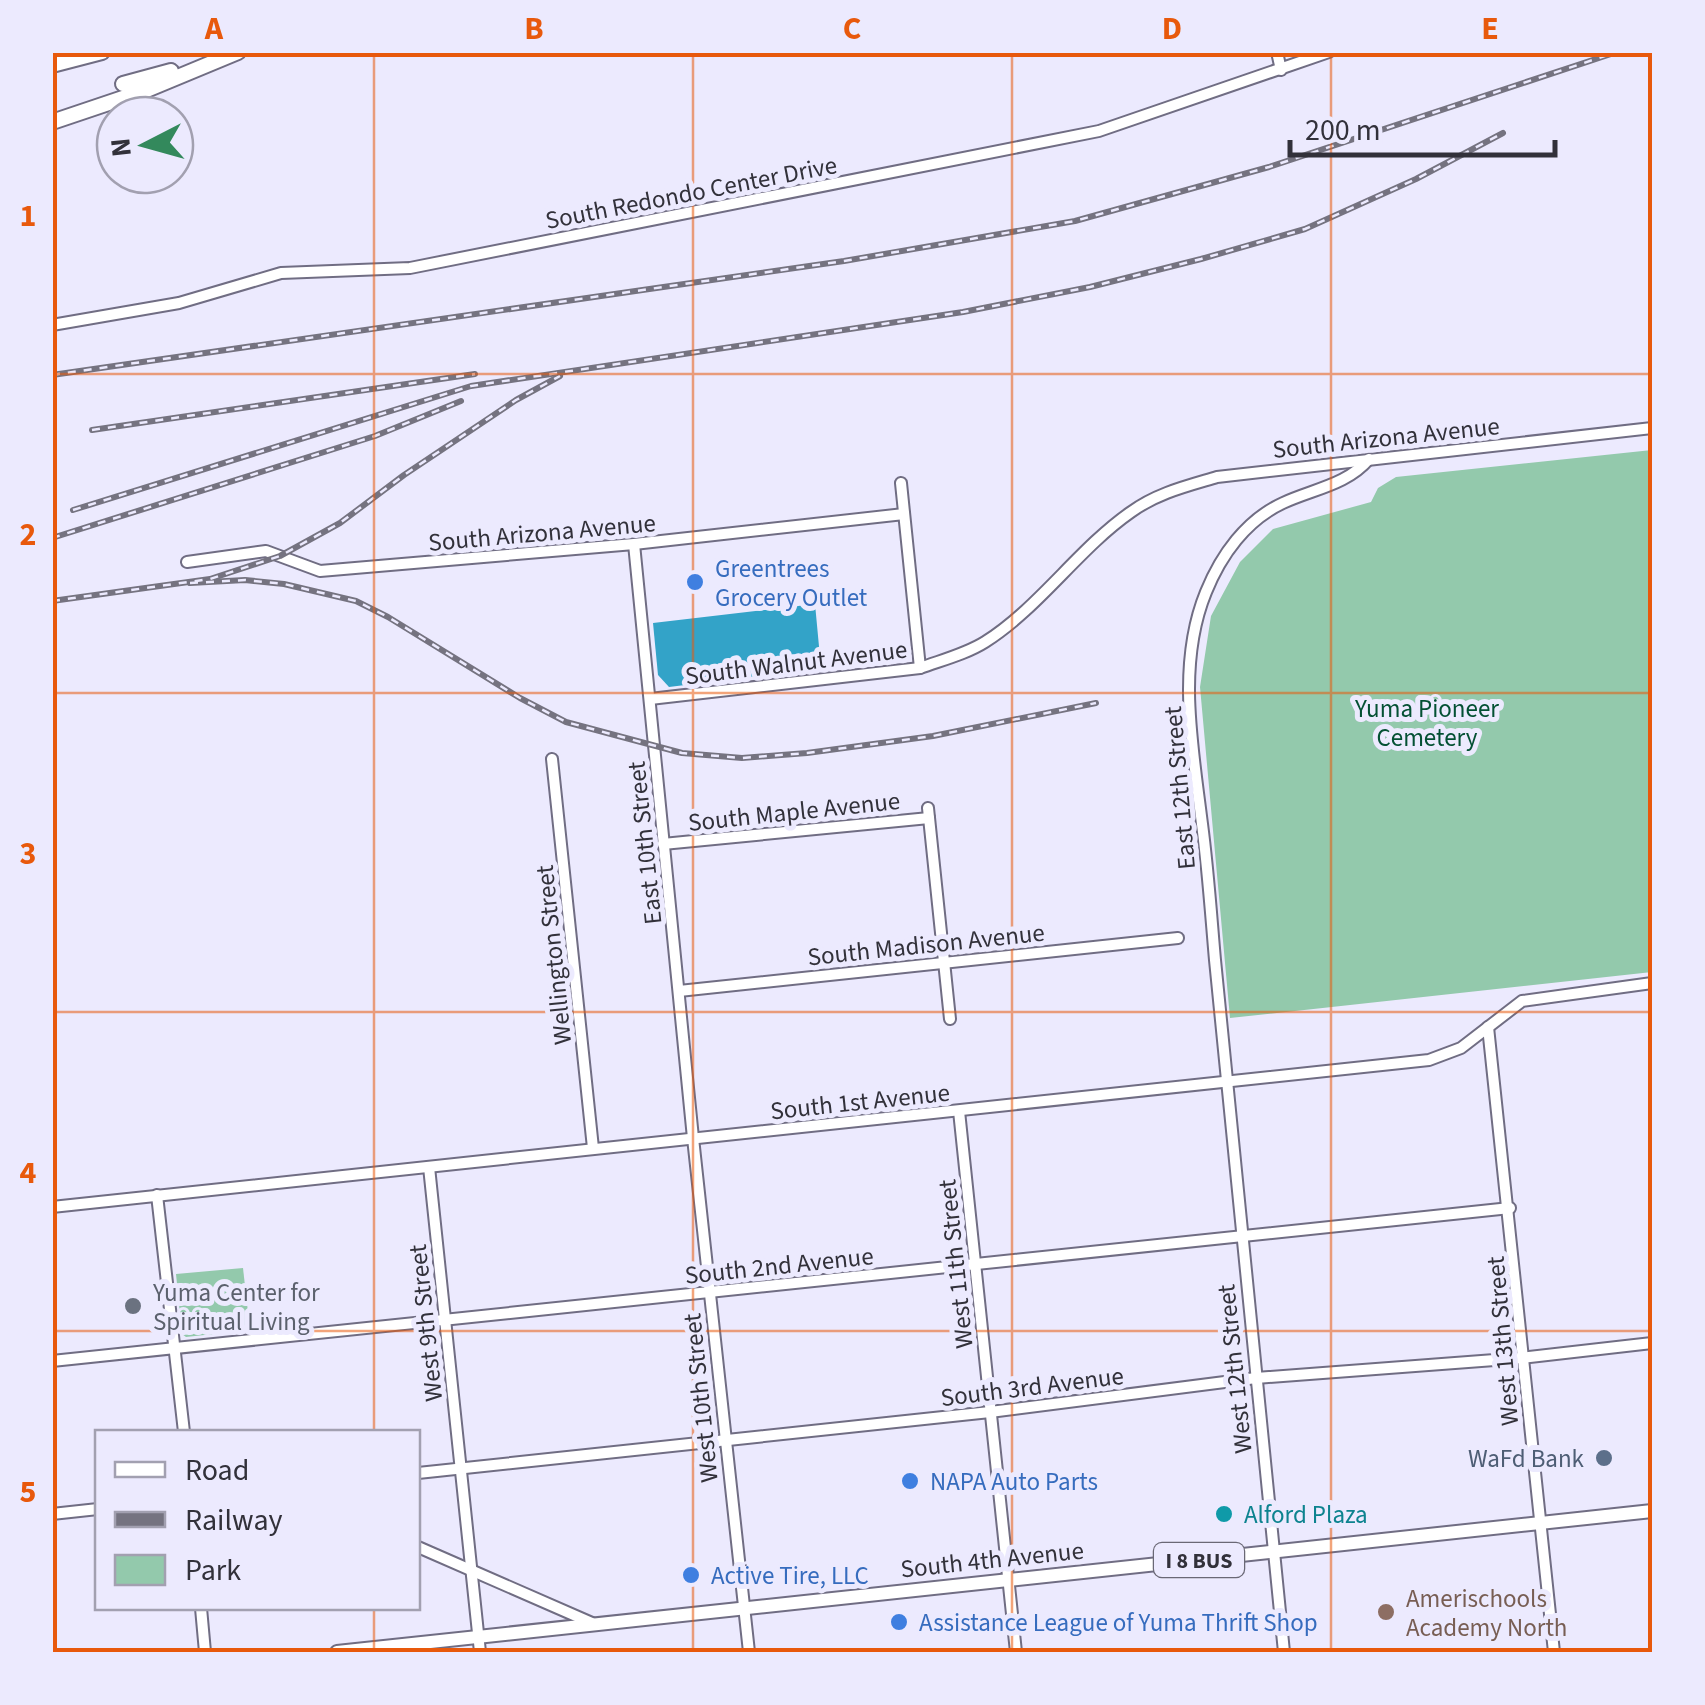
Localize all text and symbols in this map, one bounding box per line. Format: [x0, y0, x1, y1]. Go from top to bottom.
text: A [204, 6, 224, 52]
text: B [524, 6, 544, 52]
text: C [843, 6, 861, 52]
text: D [1162, 6, 1182, 52]
text: E [1481, 6, 1499, 52]
north arrow [95, 95, 195, 195]
scale bar [1290, 95, 1555, 157]
text: 200 m [1305, 109, 1381, 152]
text: N [100, 136, 142, 159]
street label: South Redondo Center Drive [542, 147, 840, 239]
text: 1 [20, 193, 36, 239]
street label: South Arizona Avenue [1271, 408, 1501, 468]
street label: South Arizona Avenue [427, 505, 657, 561]
text: 2 [20, 512, 36, 558]
place label: Greentrees Grocery Outlet [715, 551, 868, 616]
marker: Greentrees Grocery Outlet [684, 571, 706, 593]
street label: South Walnut Avenue [683, 632, 909, 694]
park label: Yuma Pioneer Cemetery [1354, 691, 1499, 756]
street label: East 12th Street [1155, 704, 1205, 871]
street label: East 10th Street [618, 759, 671, 926]
street label: South Maple Avenue [686, 783, 902, 841]
text: 3 [20, 831, 36, 877]
street label: Wellington Street [527, 863, 581, 1046]
street label: South Madison Avenue [806, 915, 1046, 975]
street label: South 1st Avenue [768, 1075, 952, 1129]
text: 4 [20, 1150, 37, 1196]
street label: West 11th Street [929, 1177, 983, 1350]
street label: South 2nd Avenue [683, 1238, 875, 1294]
street label: West 9th Street [400, 1242, 452, 1403]
street label: West 13th Street [1478, 1254, 1528, 1427]
place label: Yuma Center for Spiritual Living [152, 1275, 320, 1340]
street label: West 12th Street [1208, 1282, 1262, 1455]
marker: Yuma Center for Spiritual Living [122, 1295, 144, 1317]
street label: West 10th Street [674, 1311, 728, 1484]
street label: South 3rd Avenue [938, 1358, 1126, 1416]
legend [95, 1430, 420, 1610]
place label: WaFd Bank [1468, 1441, 1585, 1477]
marker: WaFd Bank [1593, 1447, 1615, 1469]
text: Road [185, 1449, 249, 1492]
place label: NAPA Auto Parts [930, 1464, 1098, 1500]
text: 5 [20, 1469, 36, 1515]
marker: NAPA Auto Parts [899, 1470, 921, 1492]
place label: Alford Plaza [1244, 1497, 1368, 1533]
text: Railway [185, 1499, 283, 1542]
marker: Alford Plaza [1213, 1503, 1235, 1525]
street label: South 4th Avenue [899, 1532, 1086, 1588]
road number: I 8 BUS [1154, 1543, 1244, 1577]
text: Park [185, 1549, 241, 1592]
place label: Active Tire, LLC [711, 1558, 869, 1594]
marker: Active Tire, LLC [680, 1564, 702, 1586]
place label: Amerischools Academy North [1406, 1581, 1567, 1646]
marker: Amerischools Academy North [1375, 1601, 1397, 1623]
place label: Assistance League of Yuma Thrift Shop [919, 1605, 1318, 1641]
marker: Assistance League of Yuma Thrift Shop [888, 1611, 910, 1633]

